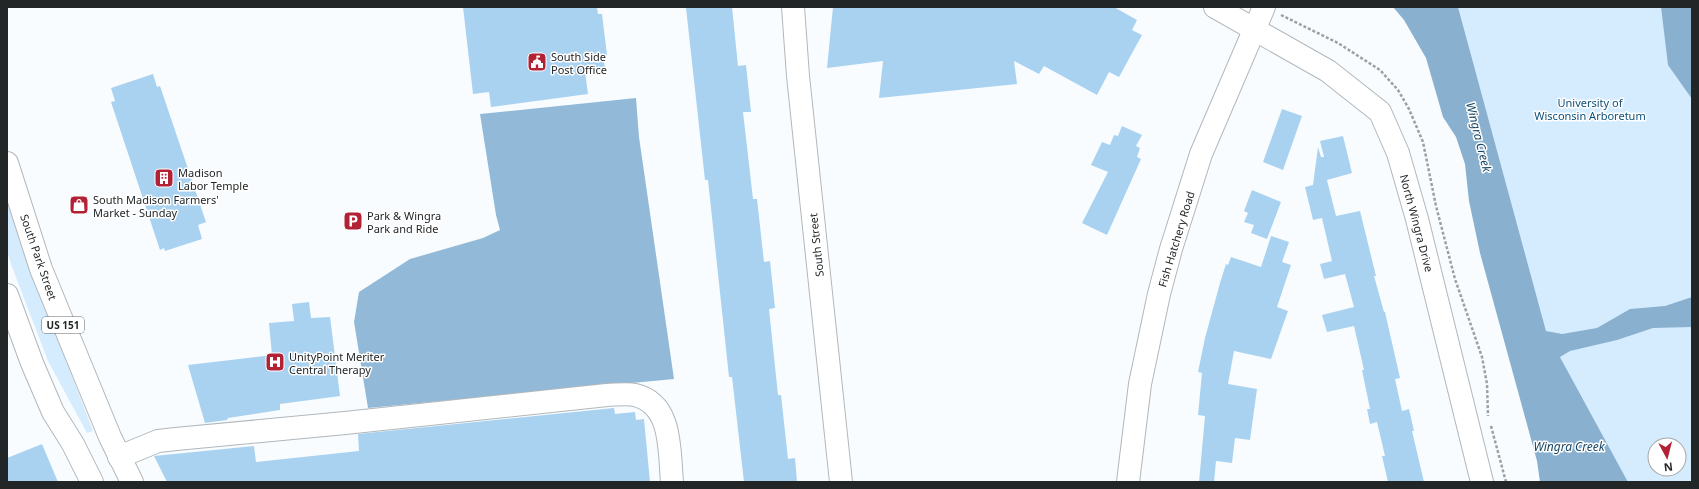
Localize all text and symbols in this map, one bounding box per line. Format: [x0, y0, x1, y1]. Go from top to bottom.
place label: South Side Post Office [551, 49, 607, 77]
public building icon: South Side Post Office [526, 51, 548, 73]
park label: University of Wisconsin Arboretum [1534, 95, 1646, 123]
water label: Wingra Creek [1462, 100, 1496, 175]
place label: Madison Labor Temple [178, 165, 248, 193]
building icon: Madison Labor Temple [153, 167, 175, 189]
street label: North Wingra Drive [1397, 173, 1437, 273]
street label: Fish Hatchery Road [1154, 189, 1198, 289]
place label: South Madison Farmers' Market - Sunday [93, 192, 219, 220]
shop icon: South Madison Farmers' Market - Sunday [68, 194, 90, 216]
place label: Park & Wingra Park and Ride [367, 208, 441, 236]
parking icon: Park & Wingra Park and Ride [342, 210, 364, 232]
street label: South Park Street [17, 212, 61, 302]
street label: South Street [805, 212, 827, 278]
road number: US 151 [42, 317, 84, 333]
place label: UnityPoint Meriter Central Therapy [289, 349, 385, 377]
hospital icon: UnityPoint Meriter Central Therapy [264, 351, 286, 373]
north arrow [1647, 437, 1687, 477]
water label: Wingra Creek [1533, 438, 1606, 455]
text: N [1663, 459, 1674, 475]

